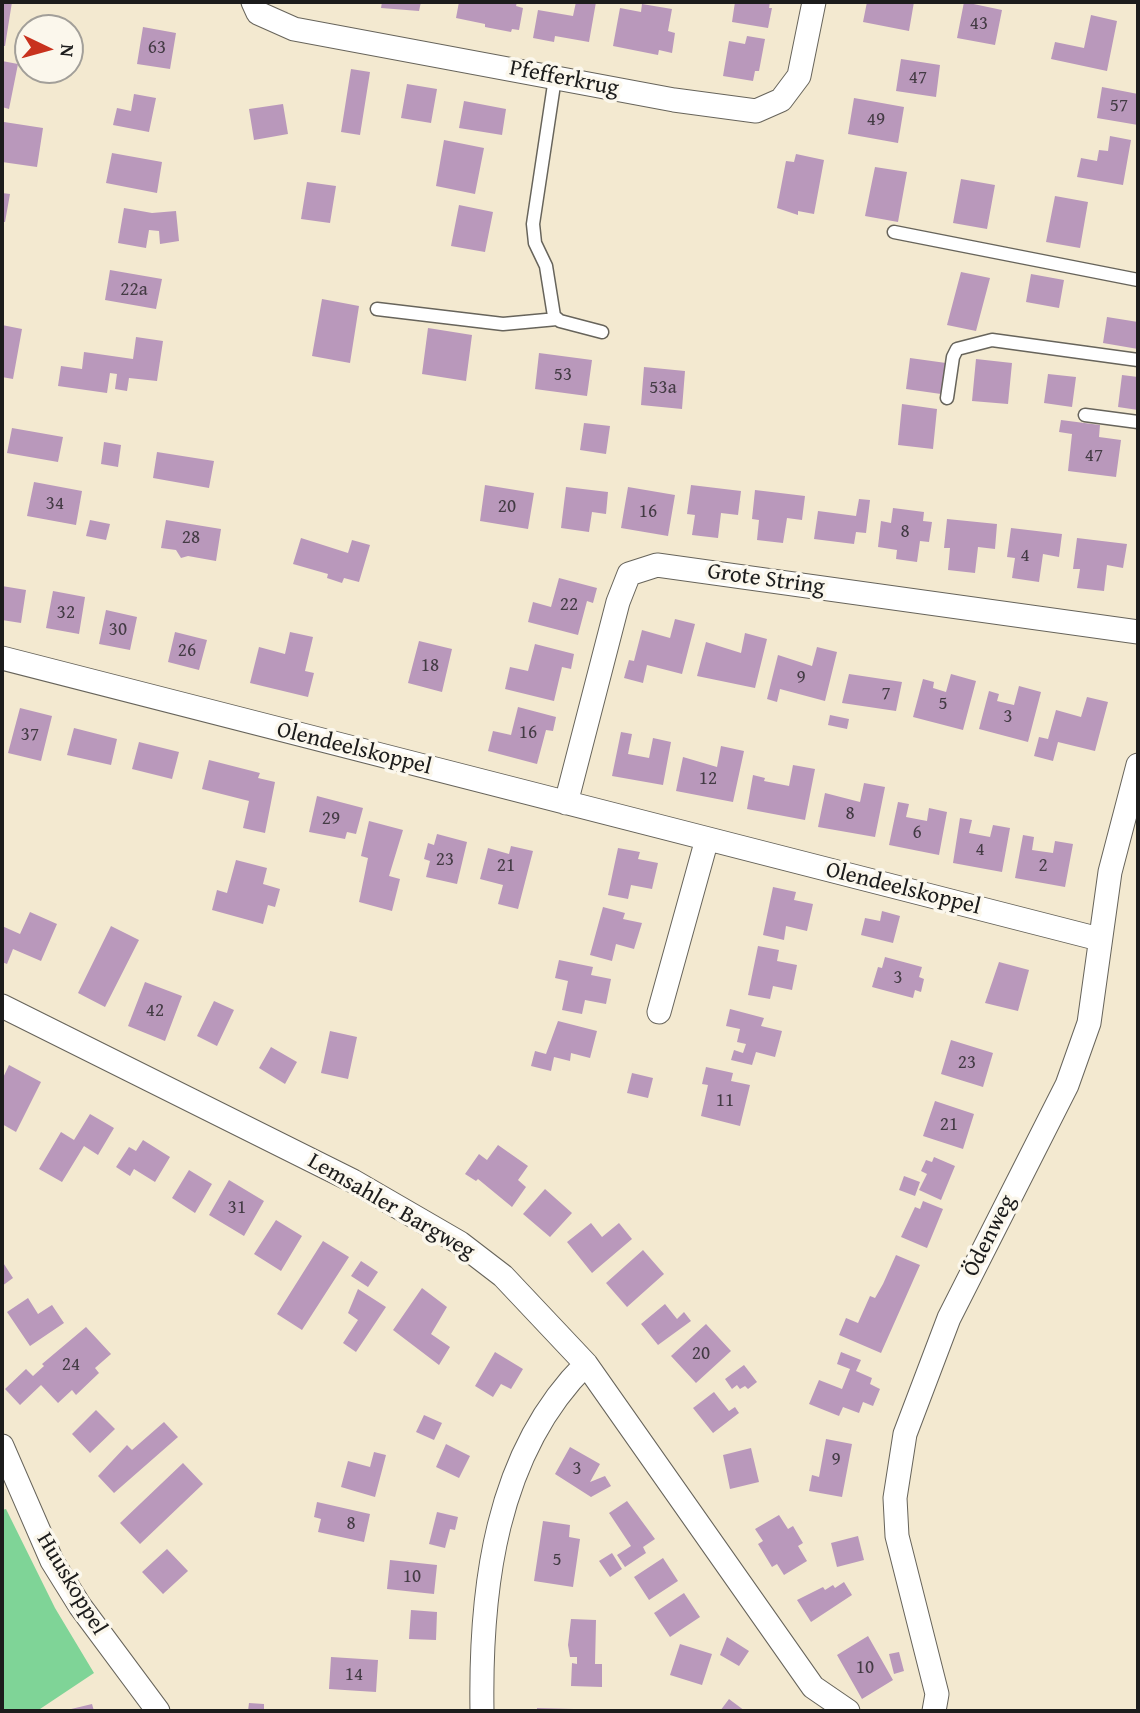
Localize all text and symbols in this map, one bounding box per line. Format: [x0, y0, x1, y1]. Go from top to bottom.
house number: 43 [970, 13, 988, 35]
north arrow [14, 14, 84, 84]
house number: 63 [148, 37, 166, 59]
text: N [53, 43, 82, 58]
street label: Pfefferkrug [507, 55, 621, 103]
house number: 47 [909, 67, 927, 89]
house number: 57 [1110, 95, 1128, 117]
house number: 49 [867, 109, 885, 131]
house number: 22a [120, 279, 148, 301]
house number: 53 [554, 364, 572, 386]
house number: 53a [649, 377, 677, 399]
house number: 47 [1085, 445, 1103, 467]
house number: 34 [46, 493, 64, 515]
house number: 20 [498, 496, 516, 518]
house number: 16 [639, 501, 657, 523]
house number: 8 [900, 521, 910, 543]
house number: 28 [182, 527, 200, 549]
house number: 4 [1020, 545, 1030, 567]
street label: Grote String [706, 558, 826, 602]
house number: 22 [560, 594, 578, 616]
house number: 32 [57, 602, 75, 624]
house number: 30 [109, 619, 127, 641]
house number: 26 [178, 640, 196, 662]
house number: 18 [421, 655, 439, 677]
house number: 9 [796, 667, 806, 689]
house number: 7 [881, 683, 891, 705]
house number: 5 [938, 693, 948, 715]
house number: 3 [1003, 706, 1013, 728]
street label: Olendeelskoppel [274, 716, 434, 782]
house number: 16 [519, 722, 537, 744]
house number: 37 [21, 724, 39, 746]
house number: 12 [699, 768, 717, 790]
house number: 8 [845, 803, 855, 825]
house number: 29 [322, 808, 340, 830]
house number: 6 [912, 822, 922, 844]
house number: 4 [975, 839, 985, 861]
house number: 23 [436, 849, 454, 871]
house number: 21 [497, 855, 515, 877]
house number: 2 [1038, 855, 1048, 877]
street label: Olendeelskoppel [823, 856, 983, 922]
house number: 3 [893, 967, 903, 989]
house number: 42 [146, 1000, 164, 1022]
house number: 23 [958, 1052, 976, 1074]
house number: 11 [716, 1090, 734, 1112]
house number: 21 [940, 1114, 958, 1136]
street label: Lemsahler Bargweg [303, 1148, 479, 1266]
street label: Ödenweg [958, 1191, 1022, 1281]
house number: 31 [228, 1197, 246, 1219]
house number: 20 [692, 1343, 710, 1365]
house number: 24 [62, 1354, 80, 1376]
house number: 9 [831, 1449, 841, 1471]
house number: 3 [572, 1458, 582, 1480]
house number: 8 [346, 1513, 356, 1535]
street label: Huuskoppel [30, 1528, 112, 1640]
house number: 5 [552, 1549, 562, 1571]
house number: 10 [403, 1566, 421, 1588]
house number: 10 [856, 1657, 874, 1679]
house number: 14 [345, 1664, 363, 1686]

